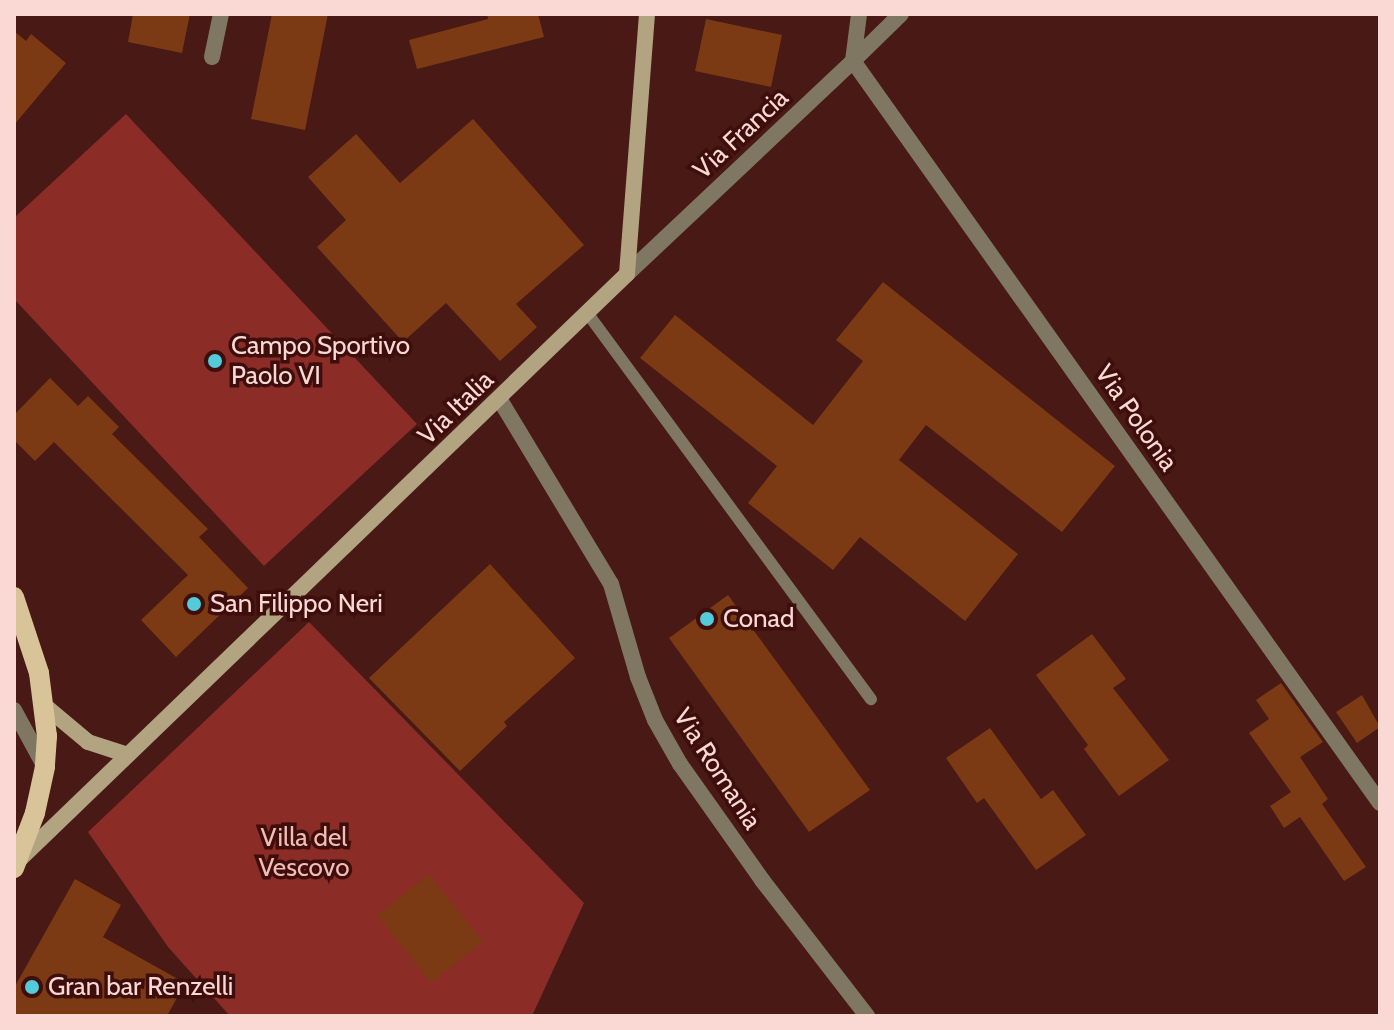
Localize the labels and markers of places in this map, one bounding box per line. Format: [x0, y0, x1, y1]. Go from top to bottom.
place label: Campo Sportivo Paolo VI [231, 330, 410, 392]
marker: Campo Sportivo Paolo VI [206, 352, 224, 370]
place label: San Filippo Neri [210, 588, 383, 620]
marker: San Filippo Neri [185, 595, 203, 613]
place label: Conad [723, 603, 794, 635]
marker: Conad [698, 610, 716, 628]
place label: Gran bar Renzelli [48, 971, 233, 1003]
marker: Gran bar Renzelli [23, 978, 41, 996]

